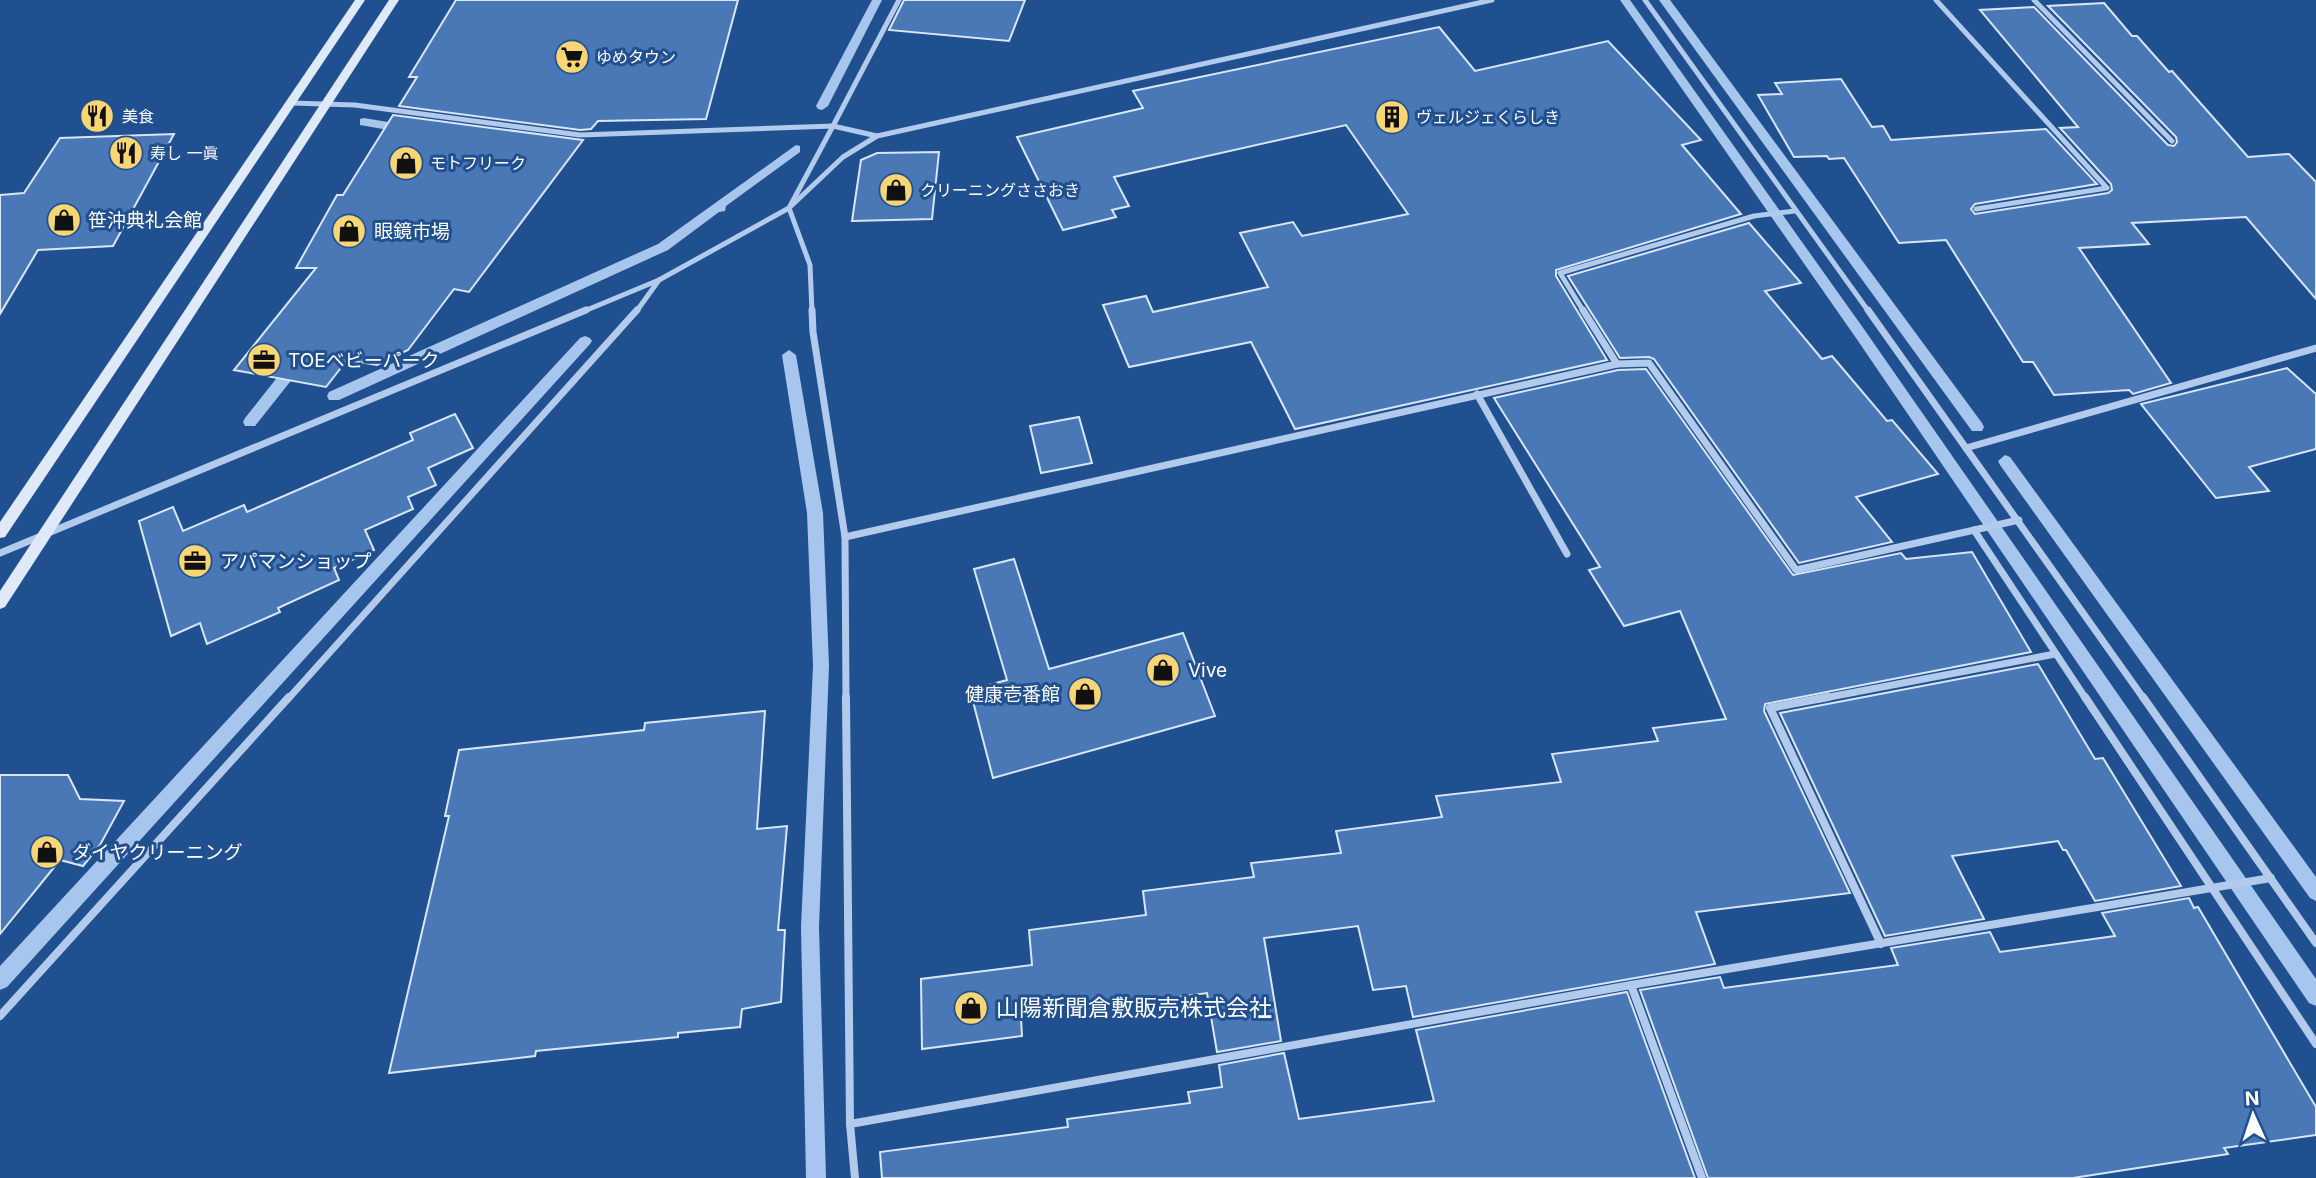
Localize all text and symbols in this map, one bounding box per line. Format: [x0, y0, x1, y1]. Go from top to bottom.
supermarket icon: ゆめタウン [553, 38, 591, 76]
place label: ゆめタウン [596, 47, 676, 67]
restaurant icon: 美食 [78, 97, 116, 135]
building icon: ヴェルジェくらしき [1373, 98, 1411, 136]
place label: 美食 [122, 106, 154, 126]
place label: ヴェルジェくらしき [1416, 107, 1560, 127]
restaurant icon: 寿し 一眞 [107, 134, 145, 172]
place label: 寿し 一眞 [150, 143, 219, 163]
shop icon: モトフリーク [387, 144, 425, 182]
place label: モトフリーク [430, 153, 526, 173]
shop icon: クリーニングささおき [877, 171, 915, 209]
place label: クリーニングささおき [920, 180, 1080, 200]
shop icon: 笹沖典礼会館 [45, 201, 83, 239]
place label: 笹沖典礼会館 [88, 209, 202, 232]
shop icon: 眼鏡市場 [330, 212, 368, 250]
place label: 眼鏡市場 [374, 220, 450, 243]
office icon: TOEベビーパーク [245, 341, 283, 379]
place label: TOEベビーパーク [288, 349, 439, 372]
office icon: アパマンショップ [176, 542, 214, 580]
place label: アパマンショップ [220, 550, 372, 573]
shop icon: Vive [1144, 651, 1182, 689]
place label: Vive [1188, 659, 1227, 682]
shop icon: 健康壱番館 [1066, 675, 1104, 713]
place label: 健康壱番館 [965, 683, 1060, 706]
shop icon: ダイヤクリーニング [28, 833, 66, 871]
place label: ダイヤクリーニング [72, 841, 242, 864]
shop icon: 山陽新聞倉敷販売株式会社 [952, 989, 990, 1027]
place label: 山陽新聞倉敷販売株式会社 [996, 994, 1272, 1022]
north arrow [2218, 1080, 2288, 1150]
text: N [2244, 1087, 2260, 1110]

